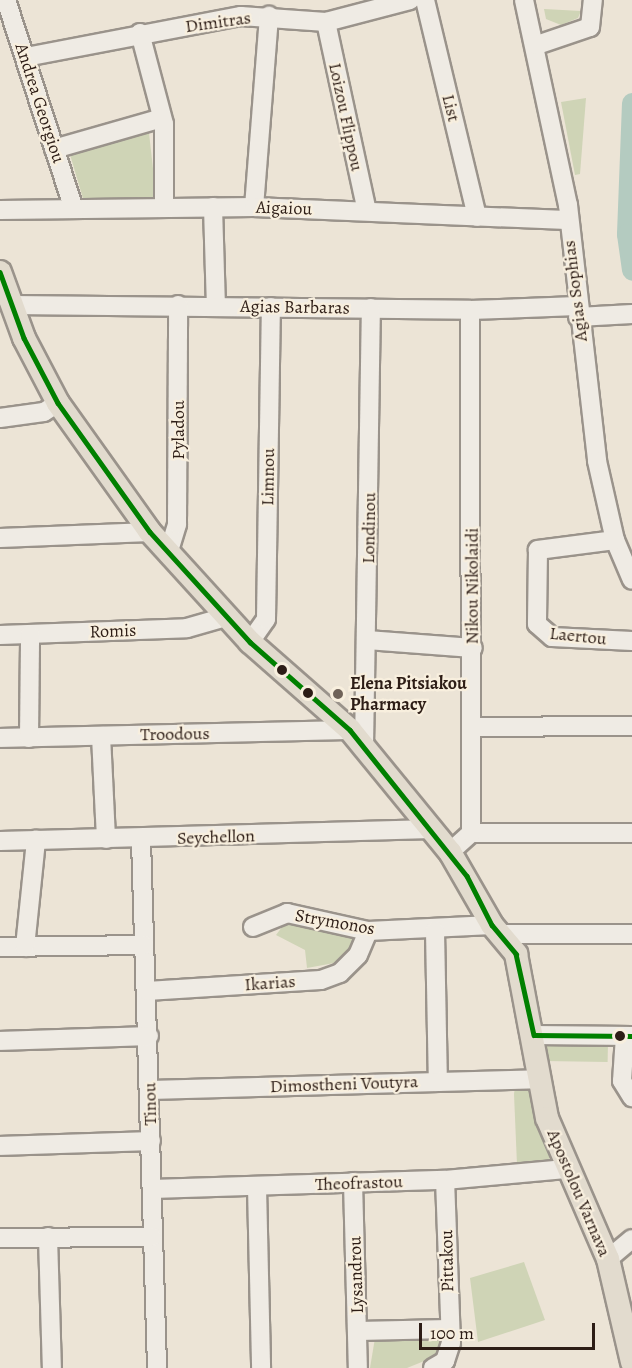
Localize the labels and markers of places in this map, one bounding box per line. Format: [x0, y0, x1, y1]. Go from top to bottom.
unlabelled marker [276, 664, 288, 676]
place label: Elena Pitsiakou Pharmacy [350, 673, 467, 716]
unlabelled marker [302, 687, 314, 699]
marker: Elena Pitsiakou Pharmacy [331, 687, 345, 701]
unlabelled marker [614, 1030, 626, 1042]

